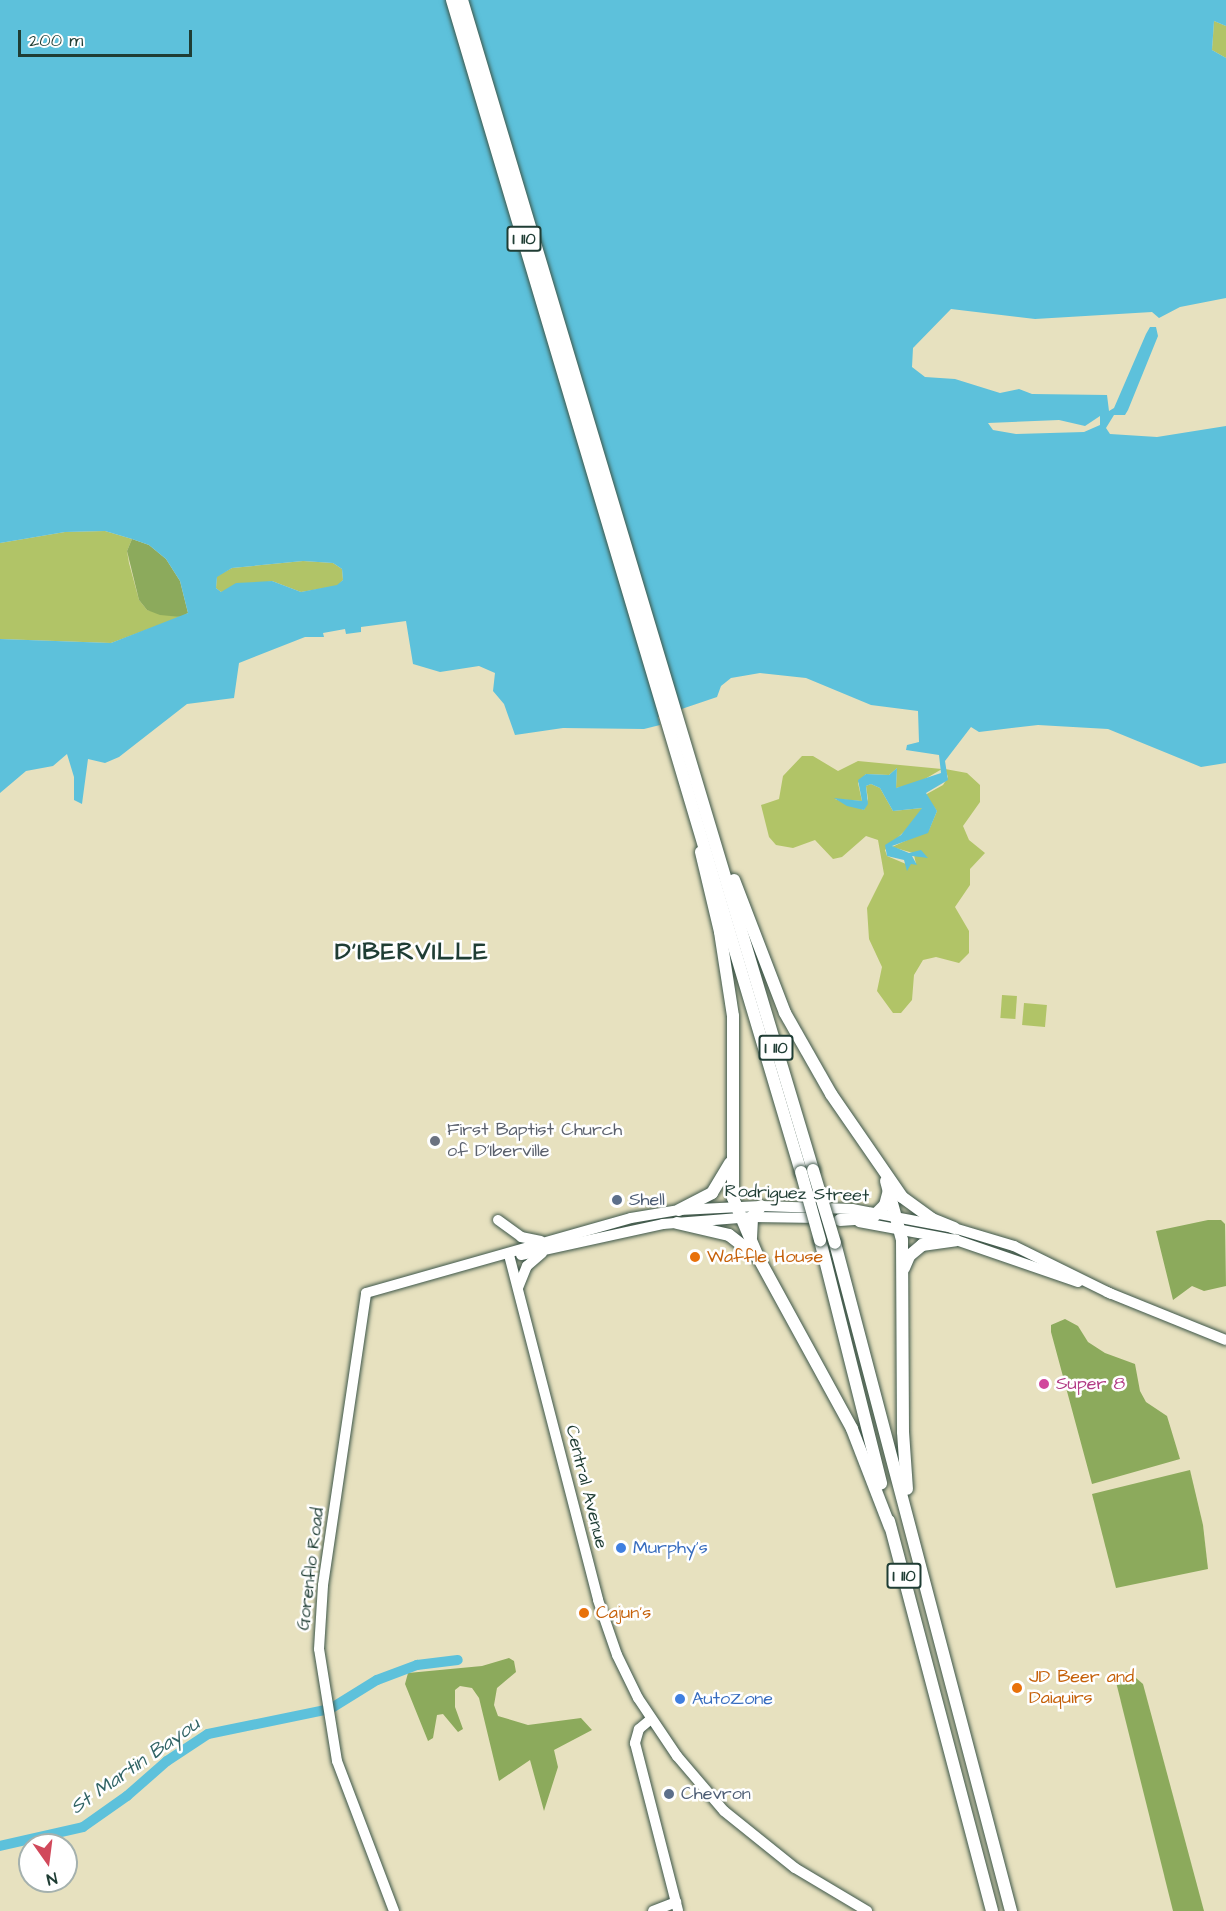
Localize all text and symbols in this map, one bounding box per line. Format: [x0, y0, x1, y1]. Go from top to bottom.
scale bar [21, 18, 195, 56]
text: 200 m [29, 28, 83, 53]
road number: I 110 [506, 226, 542, 252]
district label: D'IBERVILLE [335, 939, 489, 967]
road number: I 110 [758, 1035, 794, 1061]
place label: First Baptist Church of D'Iberville [447, 1120, 622, 1162]
marker: First Baptist Church of D'Iberville [428, 1134, 442, 1148]
street label: Rodriguez Street [724, 1181, 870, 1207]
place label: Shell [629, 1189, 665, 1211]
marker: Shell [610, 1193, 624, 1207]
place label: Waffle House [707, 1246, 823, 1268]
marker: Waffle House [688, 1250, 702, 1264]
place label: Super 8 [1056, 1373, 1125, 1395]
marker: Super 8 [1037, 1377, 1051, 1391]
street label: Central Avenue [560, 1423, 612, 1551]
street label: Gorenflo Road [293, 1506, 329, 1632]
place label: Murphy's [633, 1537, 708, 1559]
marker: Murphy's [614, 1541, 628, 1555]
road number: I 110 [886, 1563, 922, 1589]
place label: Cajun's [596, 1602, 651, 1624]
marker: Cajun's [577, 1606, 591, 1620]
place label: JD Beer and Daiquirs [1029, 1667, 1134, 1710]
marker: JD Beer and Daiquirs [1010, 1681, 1024, 1695]
place label: AutoZone [692, 1688, 773, 1710]
marker: AutoZone [673, 1692, 687, 1706]
water label: St Martin Bayou [66, 1712, 204, 1820]
place label: Chevron [681, 1783, 751, 1805]
marker: Chevron [662, 1787, 676, 1801]
north arrow [18, 1833, 78, 1893]
text: N [44, 1867, 59, 1890]

